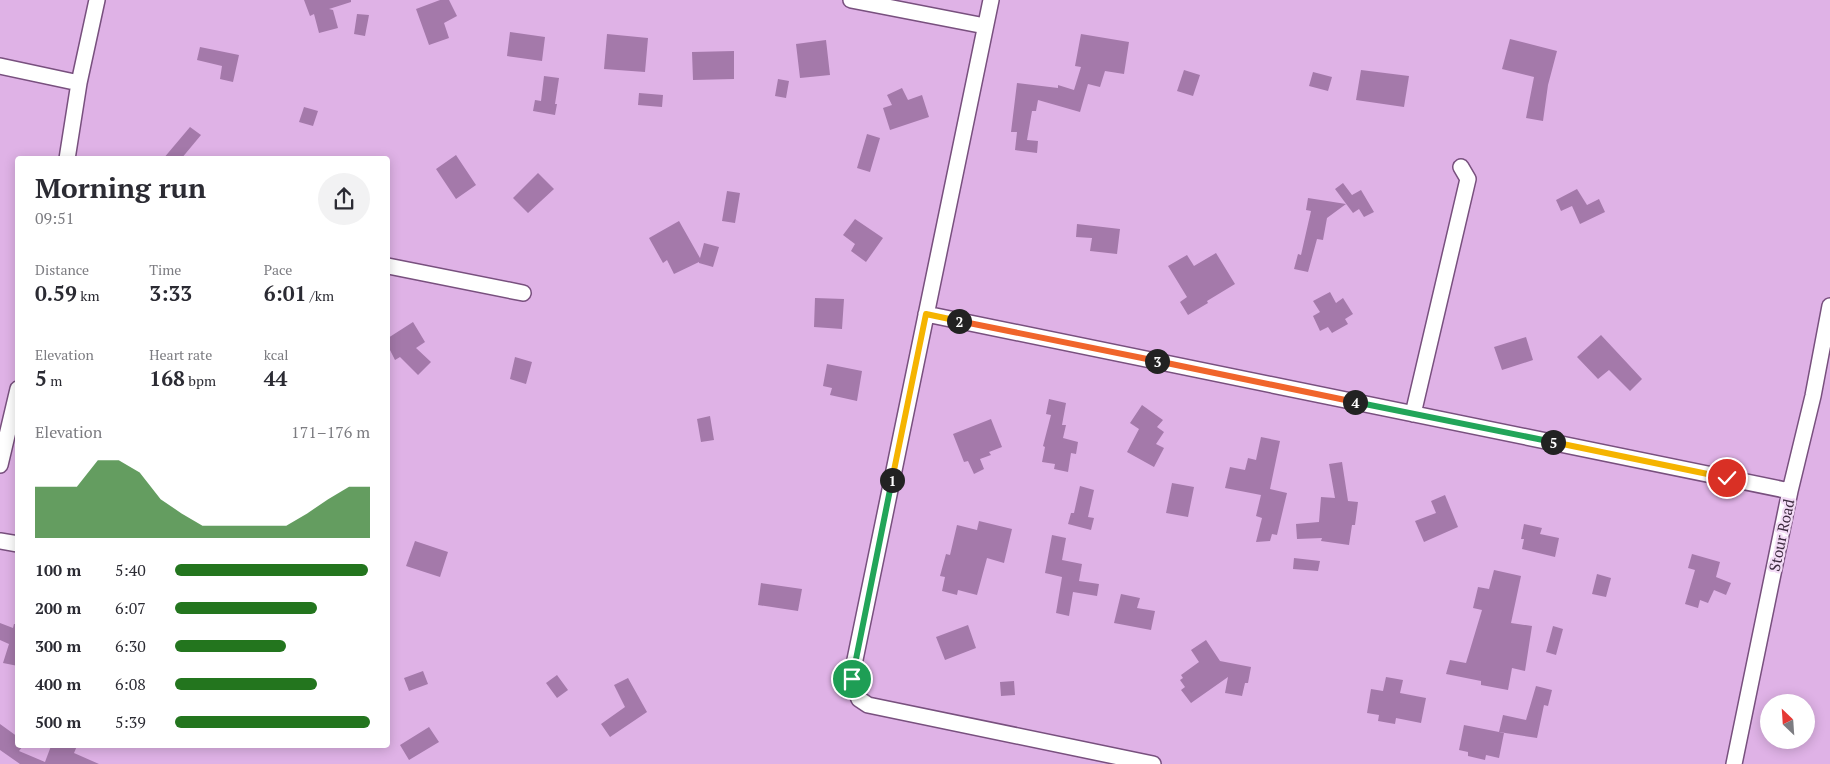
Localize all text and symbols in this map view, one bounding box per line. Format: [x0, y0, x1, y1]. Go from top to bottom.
text: Morning run [35, 169, 206, 206]
button: share [318, 173, 370, 225]
text: 09:51 [35, 207, 74, 229]
text: Distance [35, 260, 89, 279]
text: Time [149, 260, 181, 279]
text: Pace [264, 260, 292, 279]
text: 0.59 [35, 279, 77, 307]
text: 3:33 [149, 279, 192, 307]
text: 6:01 [264, 279, 306, 307]
text: km [77, 286, 100, 305]
text: /km [306, 286, 334, 305]
pin: 2 [946, 308, 972, 334]
text: 2 [956, 312, 963, 331]
text: Elevation [35, 345, 94, 364]
text: Heart rate [149, 345, 212, 364]
text: kcal [264, 345, 289, 364]
pin: 3 [1144, 348, 1170, 374]
text: 3 [1154, 352, 1161, 371]
text: 5 [35, 364, 47, 392]
text: 168 [149, 364, 185, 392]
text: 44 [264, 364, 287, 392]
text: m [47, 371, 62, 390]
text: bpm [185, 371, 216, 390]
pin: 4 [1342, 390, 1368, 414]
text: 4 [1352, 393, 1359, 412]
text: Elevation [35, 421, 102, 443]
text: 171–176 m [291, 421, 370, 443]
pin: 5 [1540, 430, 1566, 454]
text: 5 [1550, 433, 1557, 452]
pin [1706, 457, 1748, 499]
icon: check [1713, 464, 1741, 492]
pin: 1 [880, 468, 904, 492]
text: 1 [889, 471, 896, 490]
street label: Stour Road [1764, 497, 1798, 573]
text: 100 m [35, 559, 81, 581]
text: 5:40 [115, 559, 146, 581]
text: 200 m [35, 597, 81, 619]
text: 6:07 [115, 597, 146, 619]
text: 300 m [35, 635, 81, 657]
text: 6:30 [115, 635, 146, 657]
pin [831, 658, 873, 700]
icon: arrive [838, 665, 866, 693]
text: 400 m [35, 673, 81, 695]
text: 6:08 [115, 673, 146, 695]
north arrow [1760, 694, 1815, 749]
map controls [1760, 694, 1815, 749]
text: 500 m [35, 711, 81, 733]
text: 5:39 [115, 711, 146, 733]

